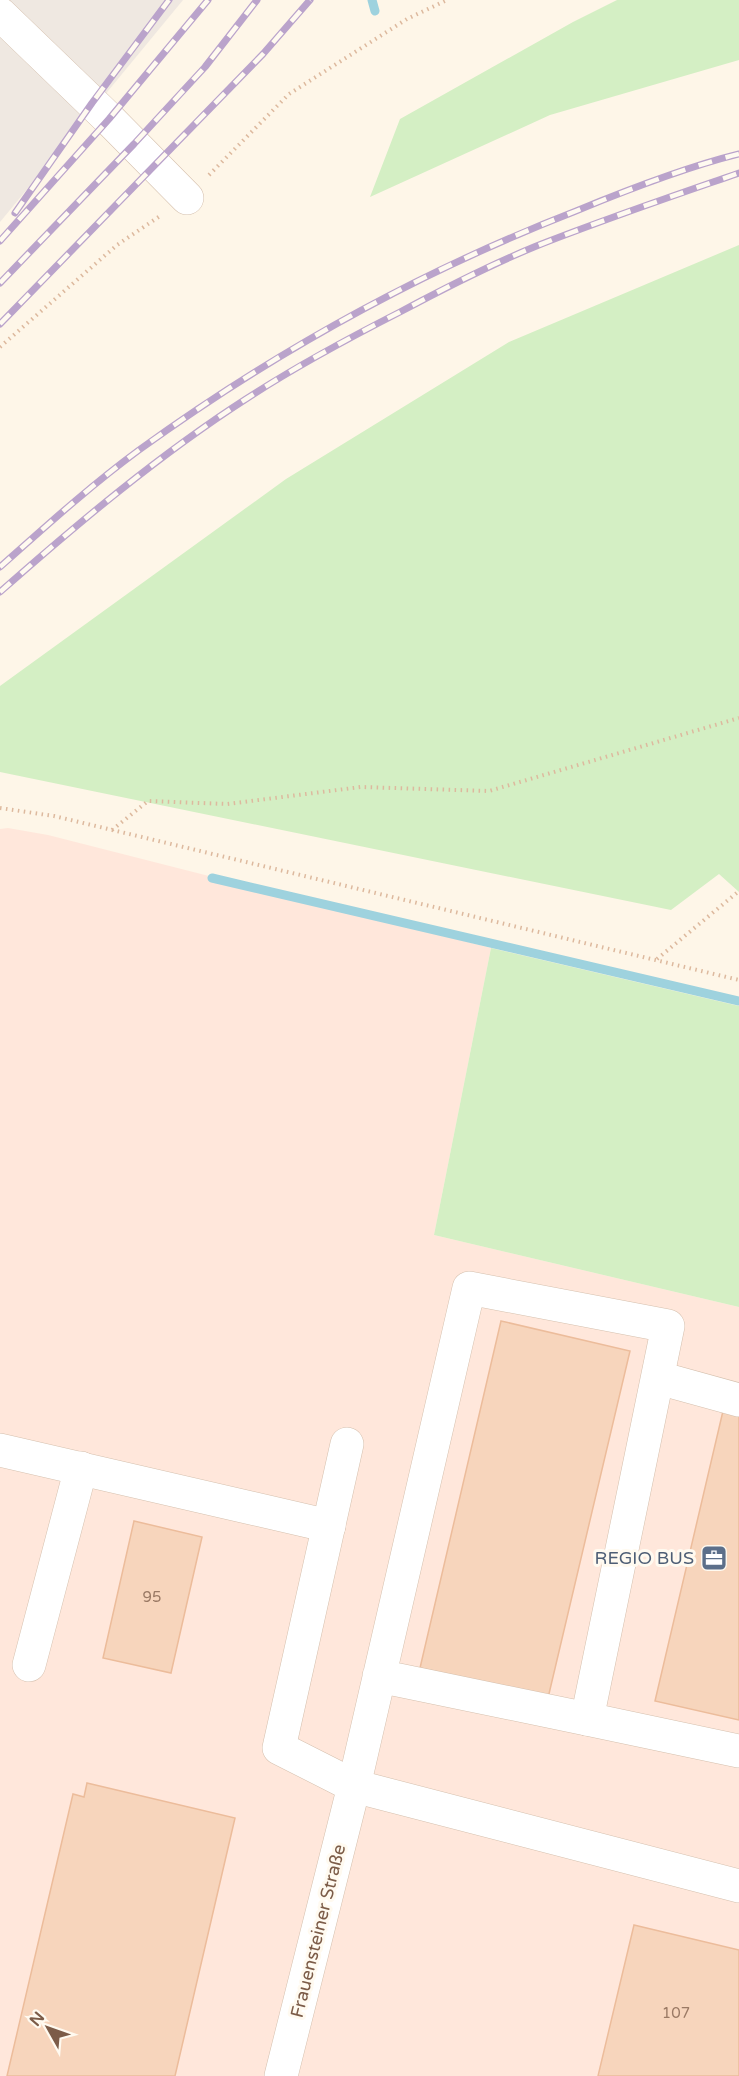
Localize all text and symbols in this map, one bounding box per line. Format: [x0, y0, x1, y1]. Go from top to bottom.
office icon: REGIO BUS [699, 1543, 729, 1573]
place label: REGIO BUS [595, 1547, 694, 1569]
house number: 95 [143, 1588, 161, 1606]
street label: Frauensteiner Straße [286, 1842, 350, 2020]
north arrow [18, 1998, 78, 2058]
house number: 107 [662, 2004, 690, 2022]
text: N [25, 2008, 49, 2030]

